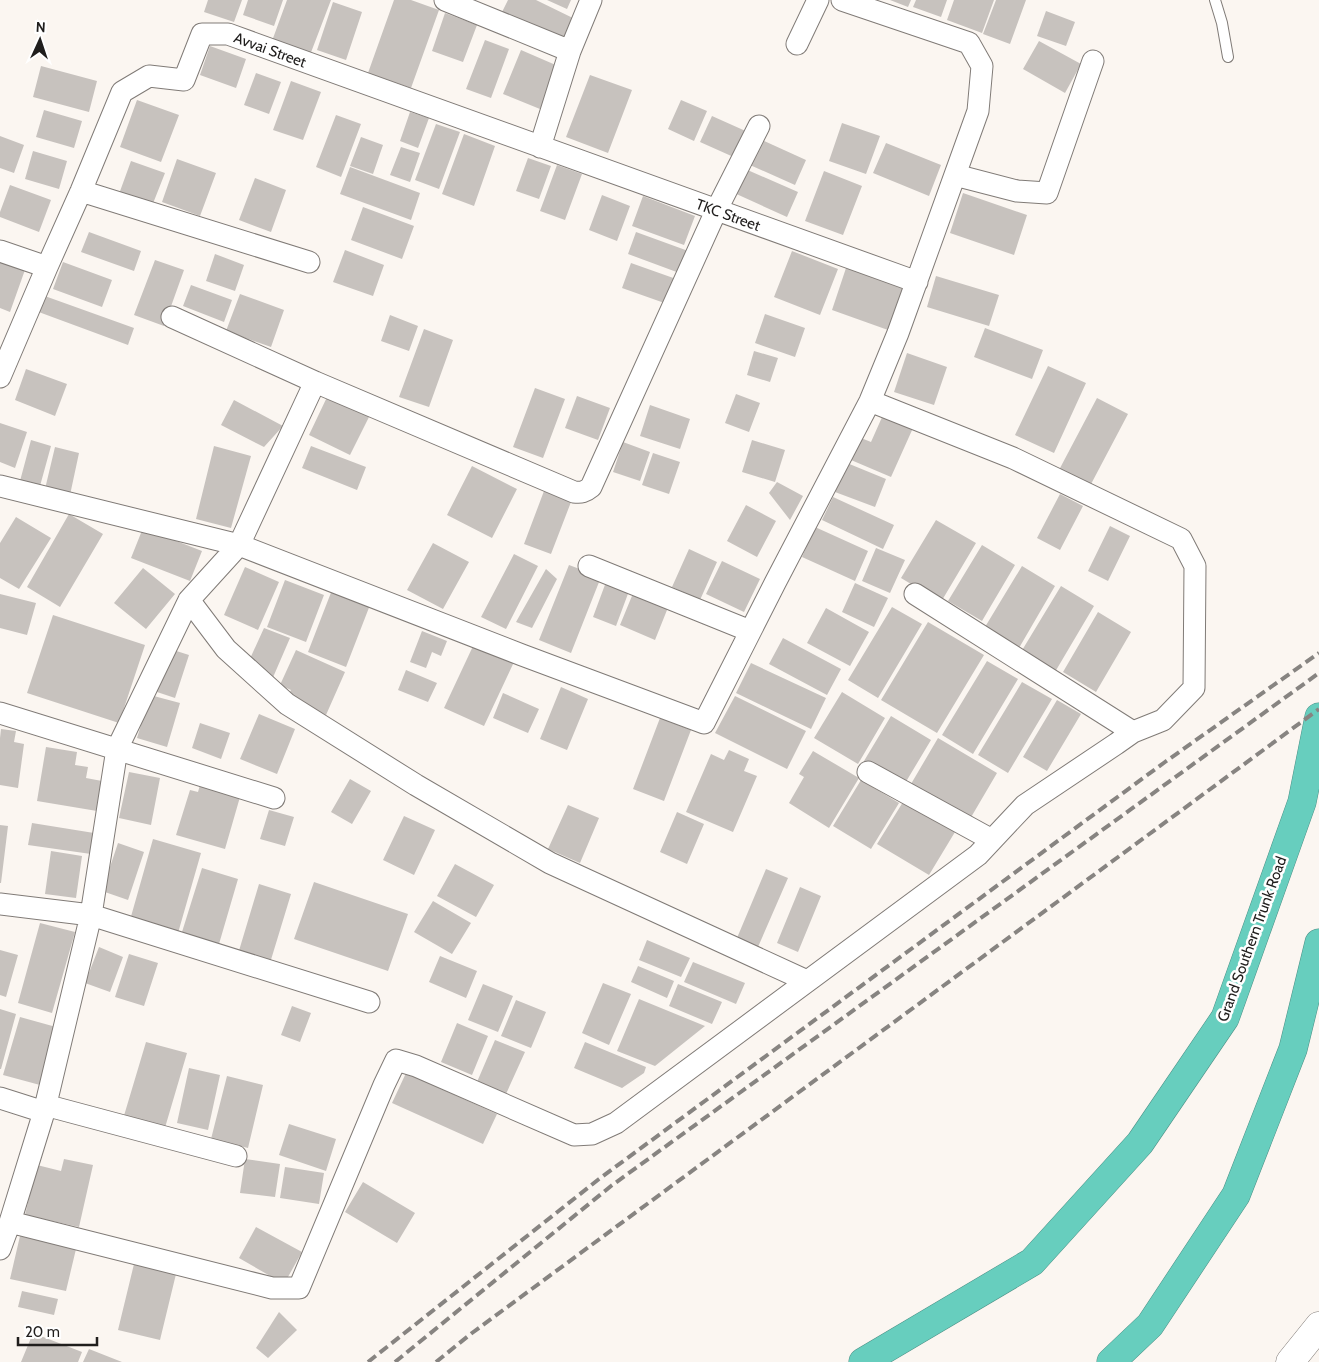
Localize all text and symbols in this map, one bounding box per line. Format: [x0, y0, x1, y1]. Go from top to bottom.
north arrow [15, 15, 65, 65]
text: N [35, 18, 46, 36]
street label: Avvai Street [231, 29, 309, 71]
street label: TKC Street [693, 195, 763, 235]
street label: Grand Southern Trunk Road [1214, 854, 1290, 1024]
scale bar [18, 1314, 96, 1346]
text: 20 m [25, 1323, 60, 1341]

